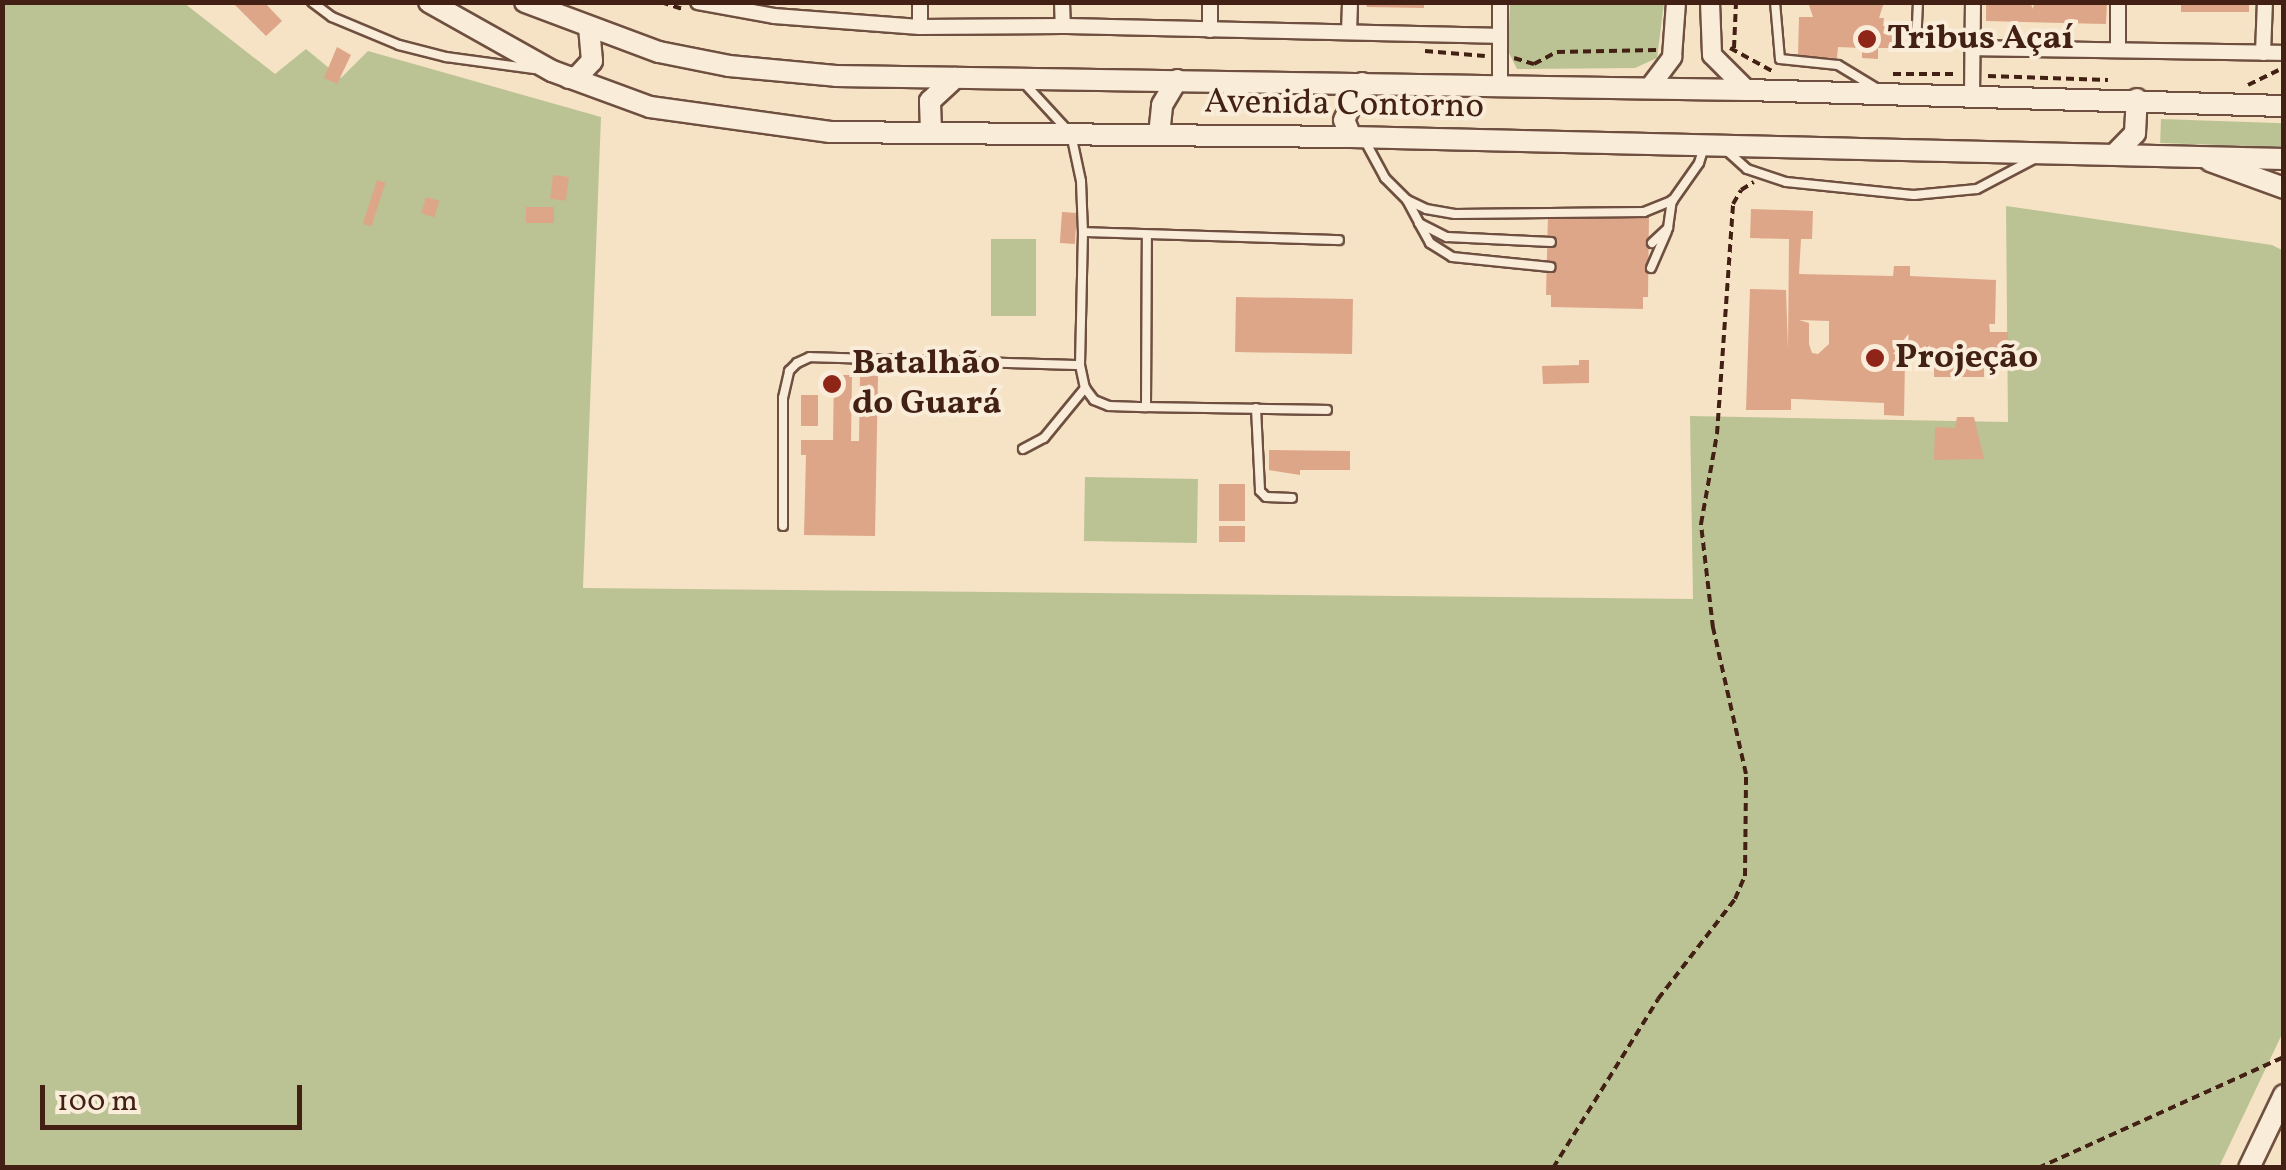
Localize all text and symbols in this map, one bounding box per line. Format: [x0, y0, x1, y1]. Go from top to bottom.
place label: Tribus Açaí [1887, 18, 2074, 60]
marker: Tribus Açaí [1856, 28, 1878, 50]
street label: Avenida Contorno [1204, 82, 1484, 128]
place label: Projeção [1895, 337, 2038, 379]
place label: Batalhão do Guará [852, 343, 1002, 425]
marker: Projeção [1864, 347, 1886, 369]
marker: Batalhão do Guará [821, 373, 843, 395]
scale bar [45, 1065, 308, 1127]
text: 100 m [57, 1081, 138, 1123]

